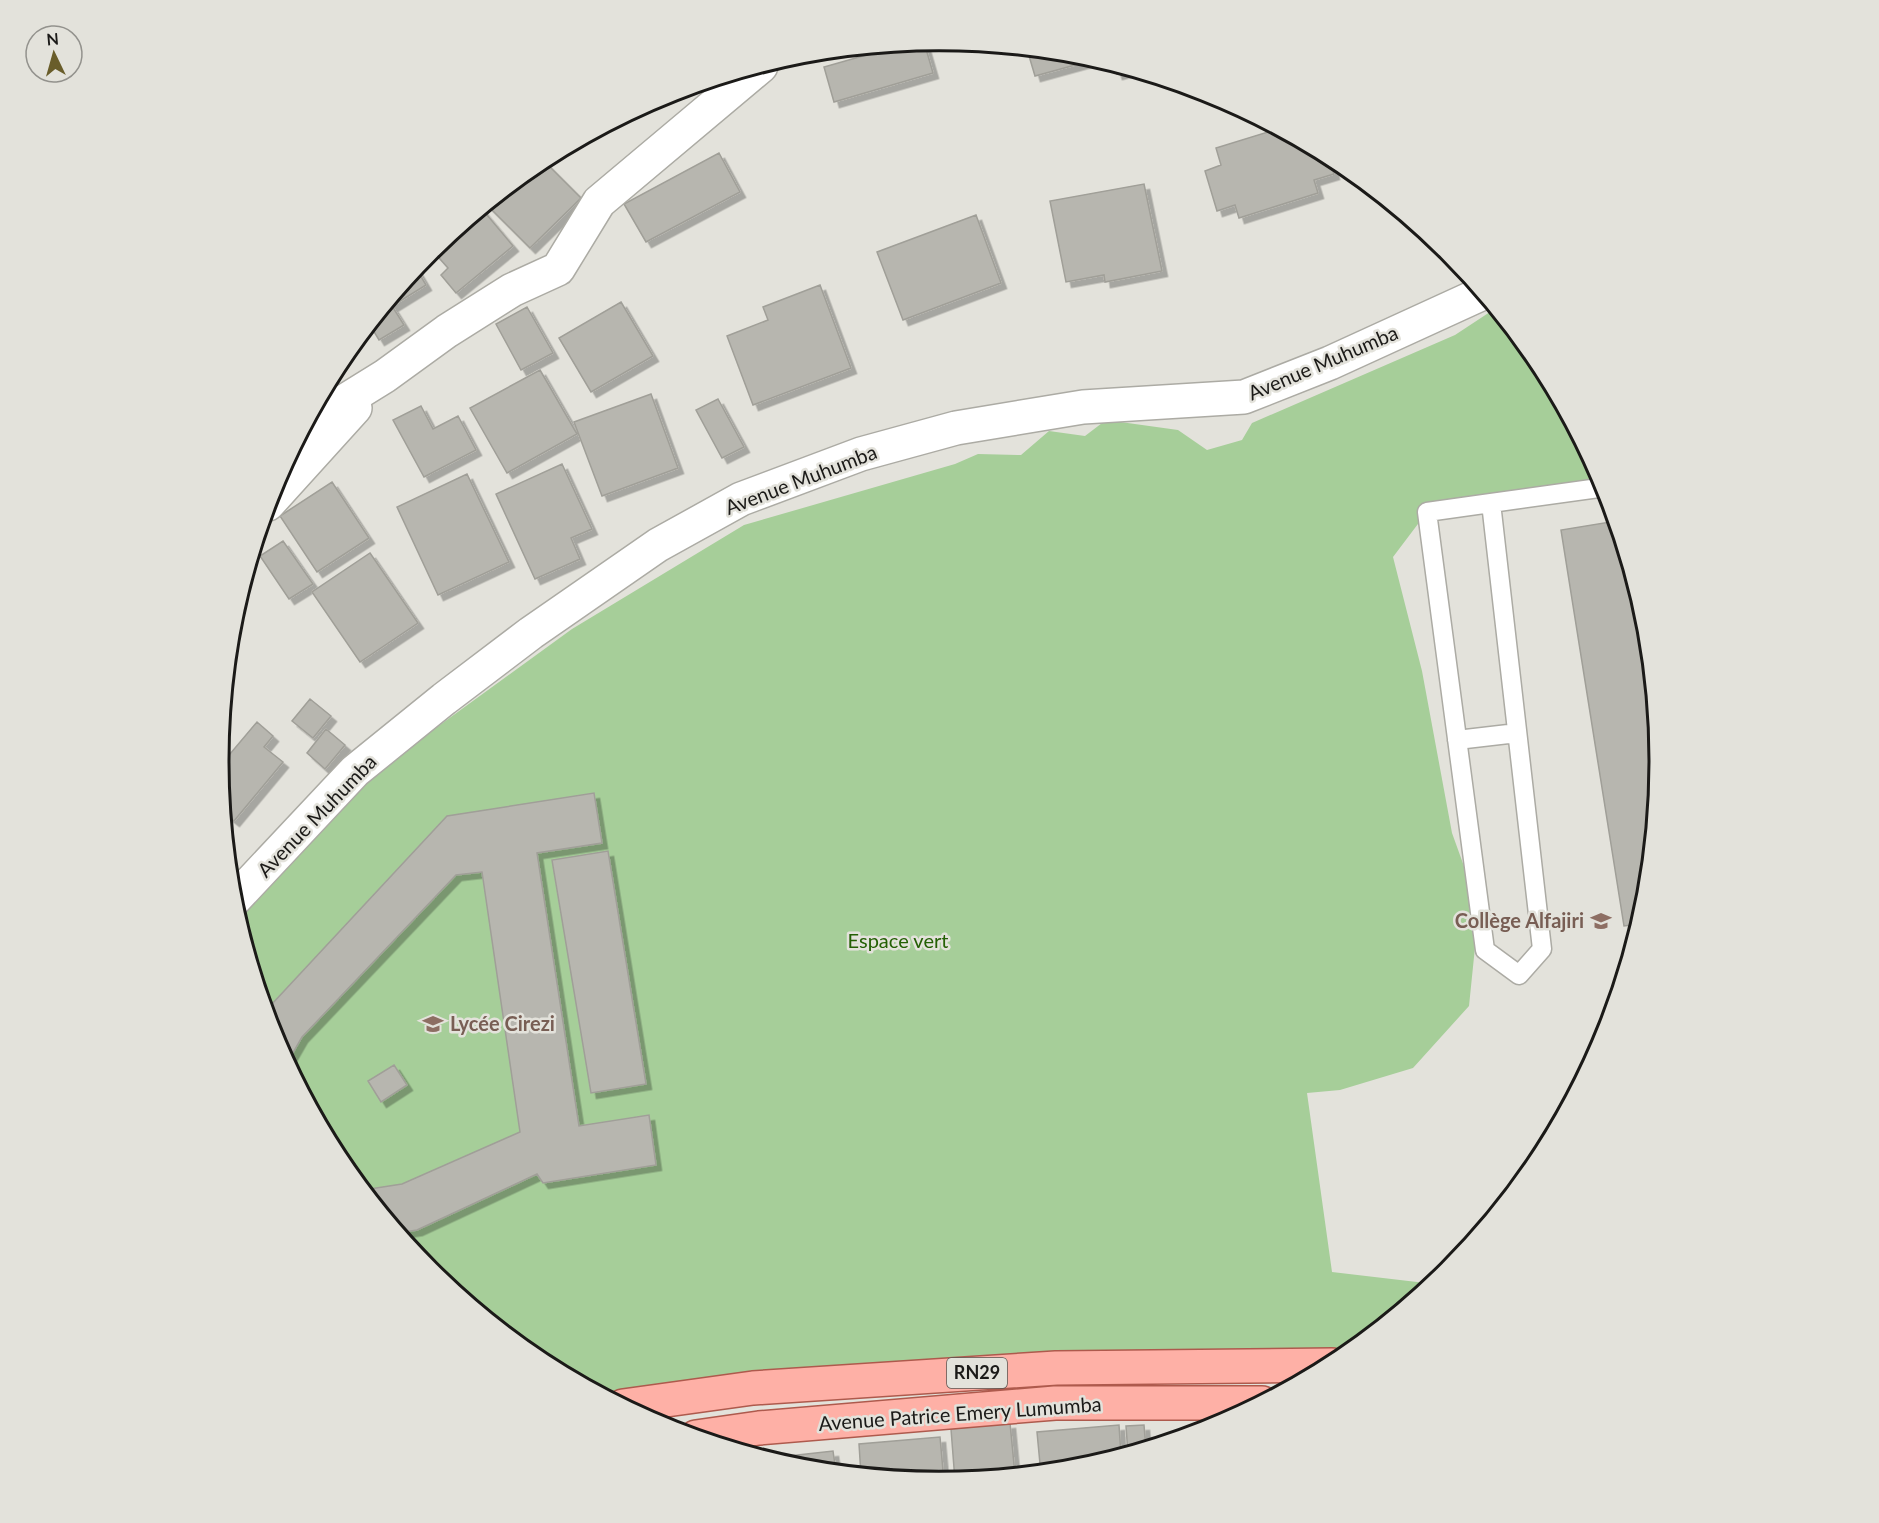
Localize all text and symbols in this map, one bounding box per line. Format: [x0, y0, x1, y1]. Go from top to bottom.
north arrow [24, 24, 84, 84]
text: N [46, 29, 60, 49]
street label: Avenue Muhumba [1244, 320, 1401, 405]
street label: Avenue Muhumba [721, 439, 880, 519]
street label: Avenue Muhumba [252, 749, 381, 881]
place label: Collège Alfajiri [1455, 908, 1584, 932]
school or university icon: Collège Alfajiri [1589, 909, 1613, 933]
park label: Espace vert [848, 928, 948, 952]
place label: Lycée Cirezi [450, 1011, 555, 1035]
school or university icon: Lycée Cirezi [421, 1012, 445, 1036]
road number: RN29 [947, 1358, 1007, 1388]
street label: Avenue Patrice Emery Lumumba [818, 1391, 1102, 1435]

